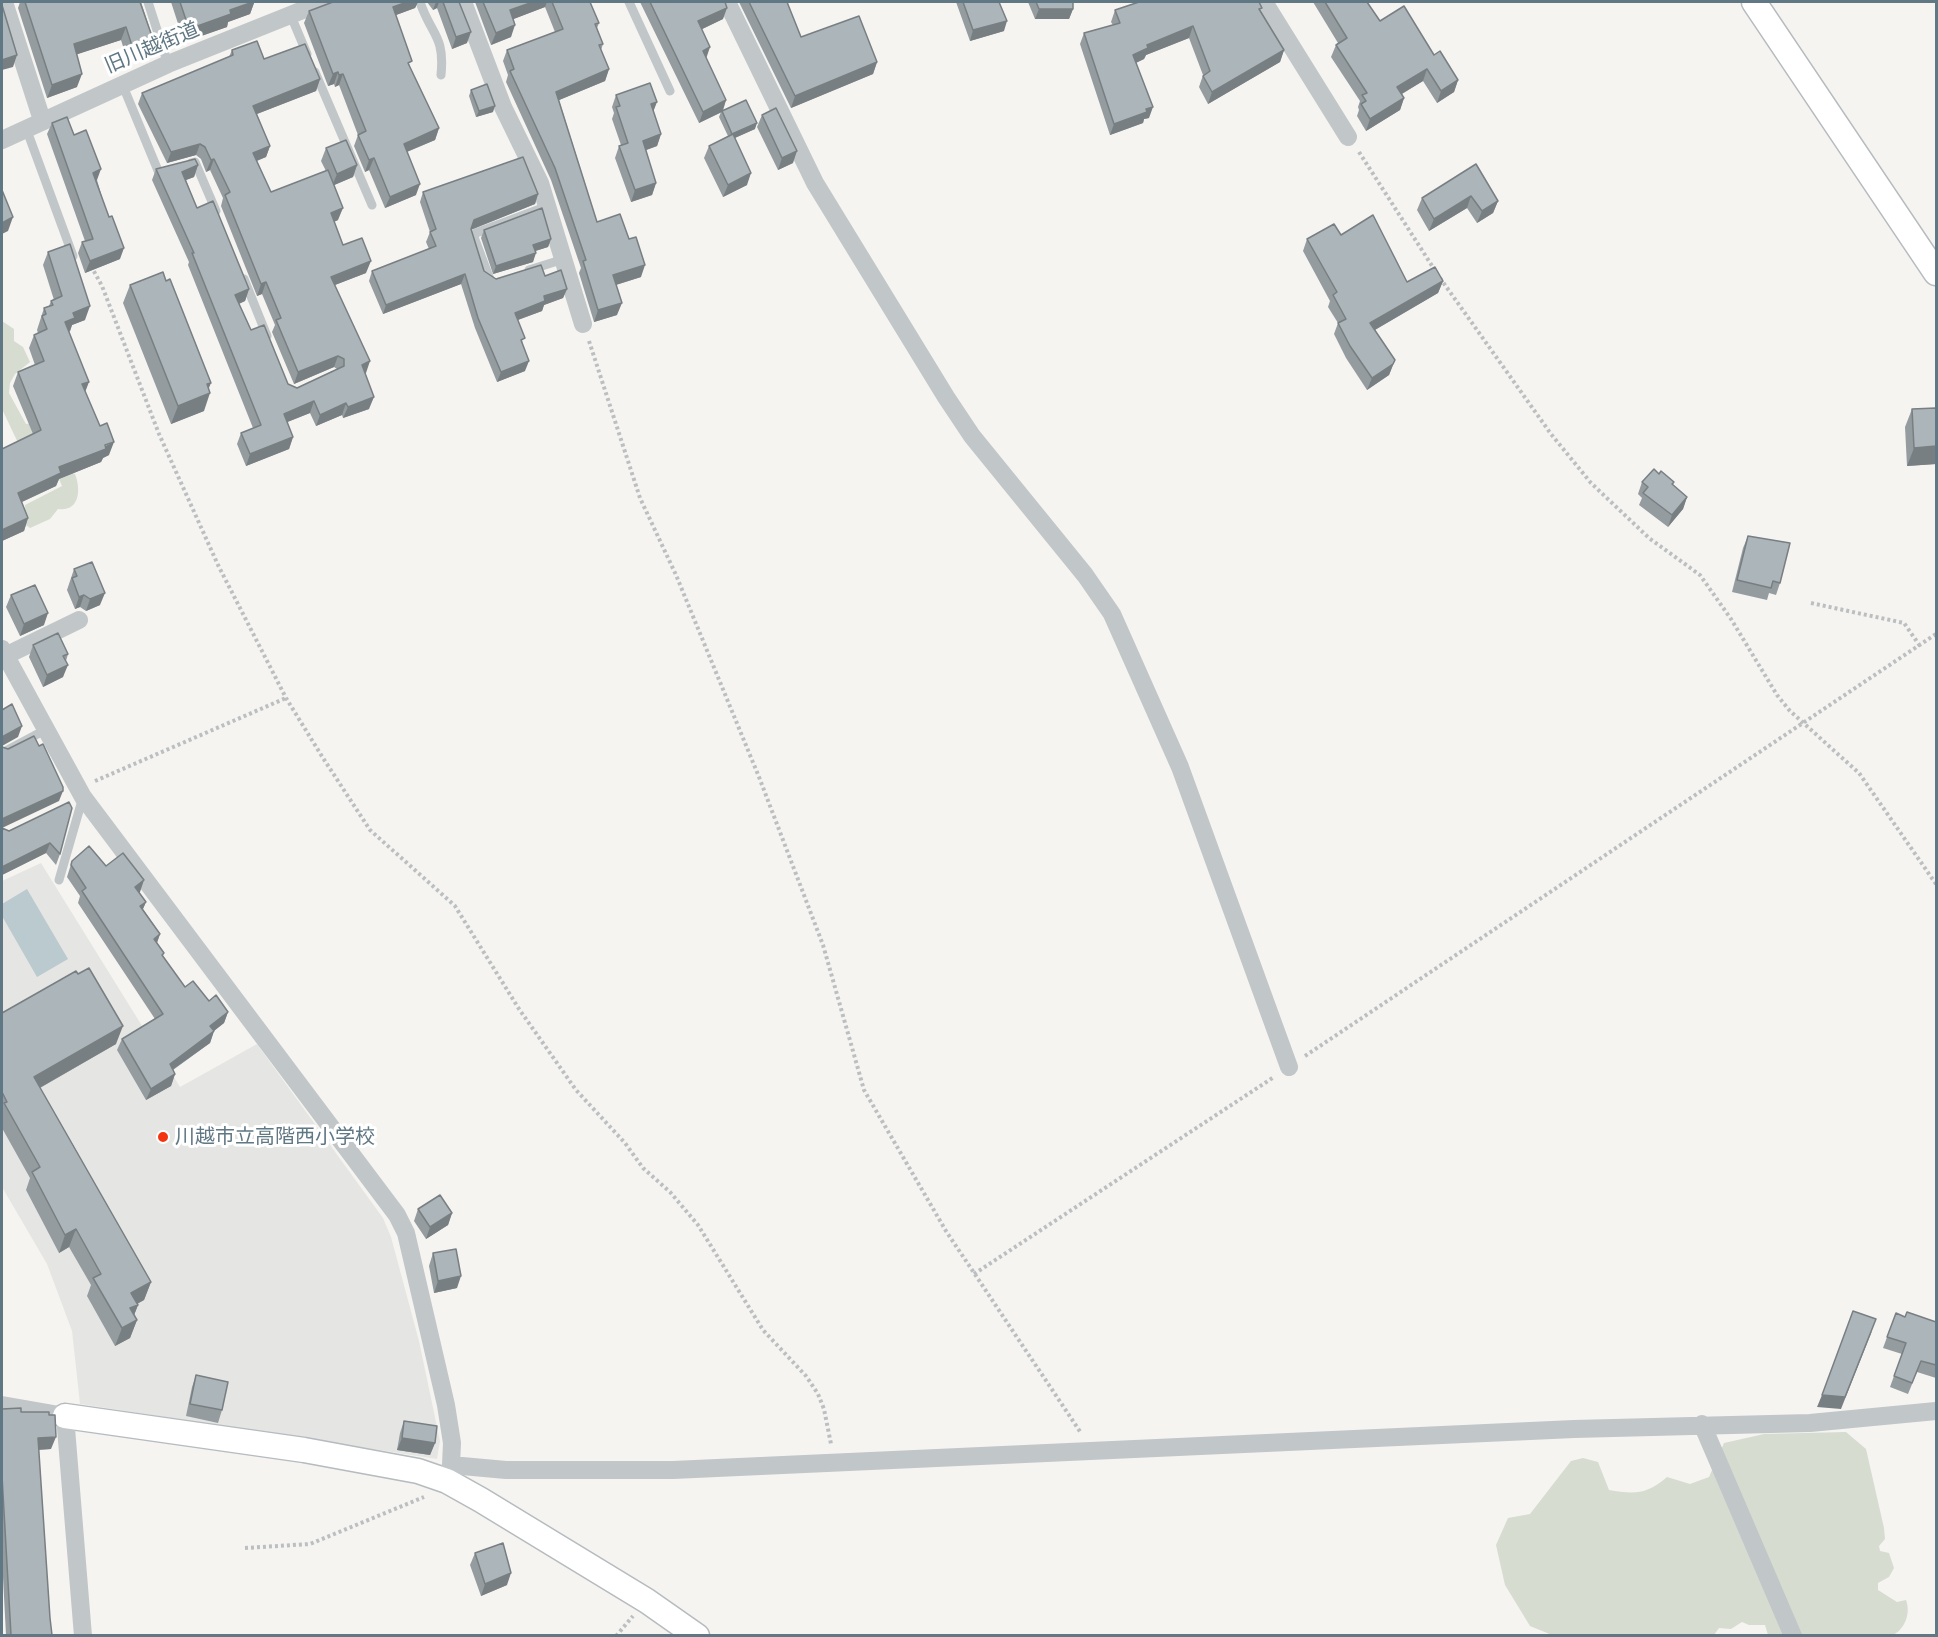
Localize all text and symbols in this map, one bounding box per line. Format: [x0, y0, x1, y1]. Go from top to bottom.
street label: 旧川越街道 [101, 17, 203, 79]
place label: 川越市立高階西小学校 [175, 1125, 375, 1149]
marker: 川越市立高階西小学校 [156, 1130, 170, 1144]

